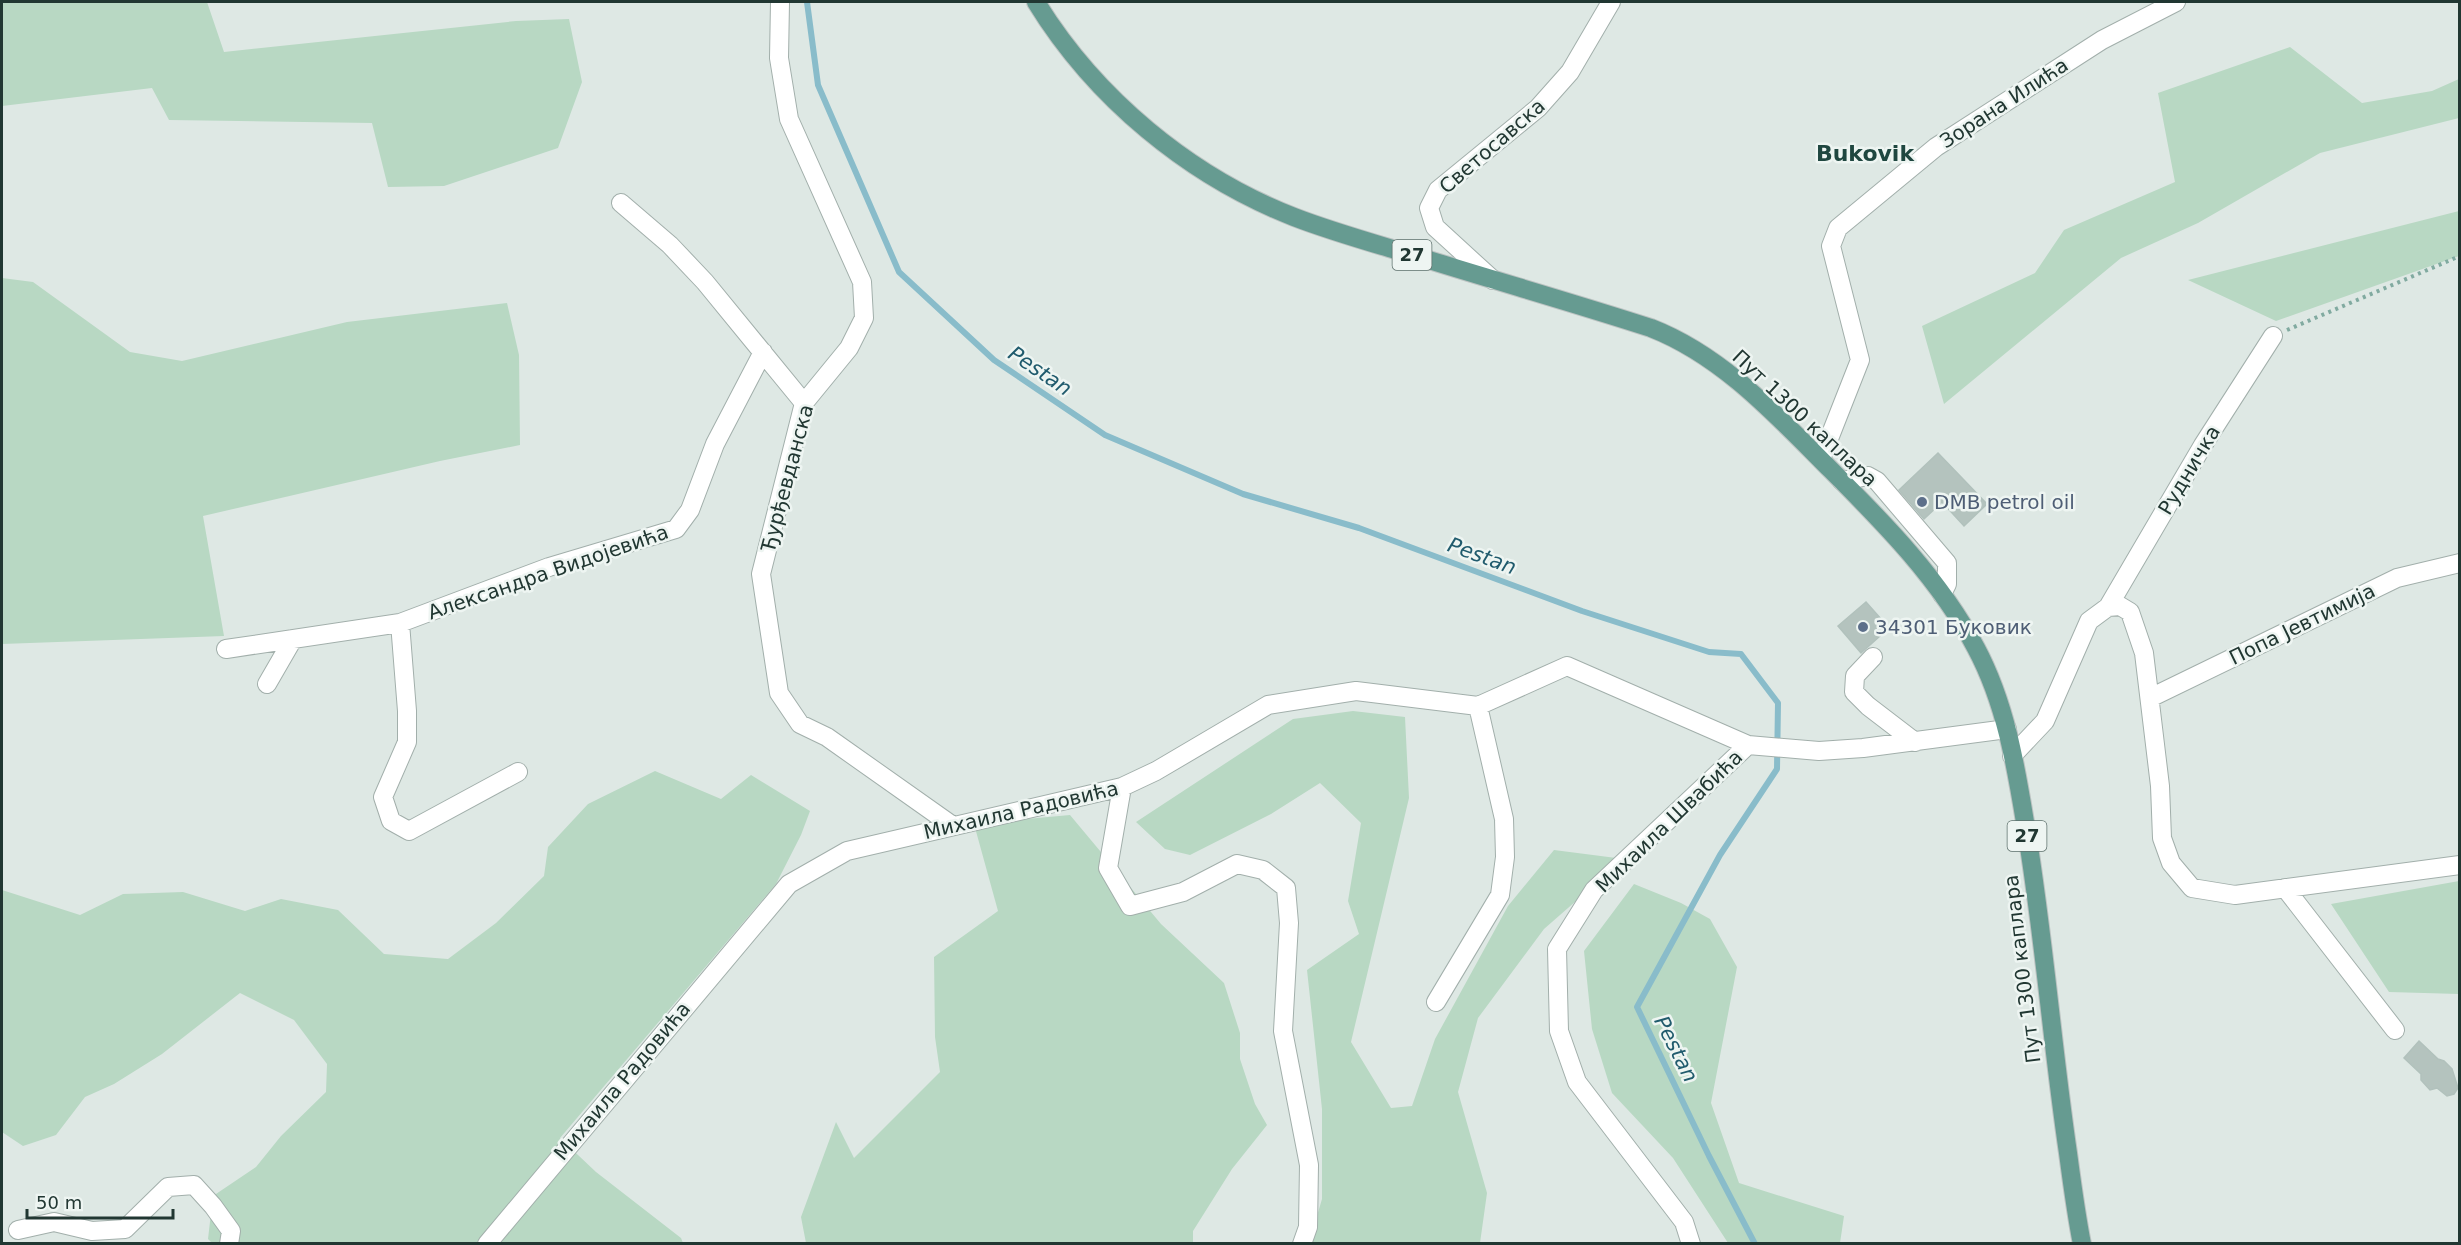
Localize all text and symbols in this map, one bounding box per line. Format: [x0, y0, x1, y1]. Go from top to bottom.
street label: Зорана Илића [1936, 53, 2072, 153]
street label: Светосавска [1434, 94, 1550, 198]
district label: Bukovik [1816, 141, 1915, 166]
road number: 27 [1392, 240, 1432, 270]
water label: Pestan [1004, 341, 1076, 401]
street label: Пут 1300 каплара [1728, 345, 1882, 491]
street label: Ђурђевданска [756, 402, 818, 555]
street label: Рудничка [2153, 421, 2225, 519]
place label: DMB petrol oil [1934, 490, 2075, 514]
marker: DMB petrol oil [1915, 495, 1929, 509]
street label: Александра Видојевића [424, 519, 672, 625]
water label: Pestan [1445, 533, 1519, 579]
street label: Попа Јевтимија [2225, 578, 2379, 670]
place label: 34301 Буковик [1875, 615, 2032, 639]
marker: 34301 Буковик [1856, 620, 1870, 634]
street label: Михаила Швабића [1591, 745, 1747, 897]
street label: Михаила Радовића [921, 776, 1121, 844]
road number: 27 [2008, 821, 2046, 851]
street label: Пут 1300 каплара [1999, 873, 2045, 1065]
street label: Михаила Радовића [549, 997, 695, 1165]
water label: Pestan [1649, 1012, 1703, 1086]
scale bar [27, 1182, 172, 1220]
text: 50 m [36, 1192, 82, 1213]

